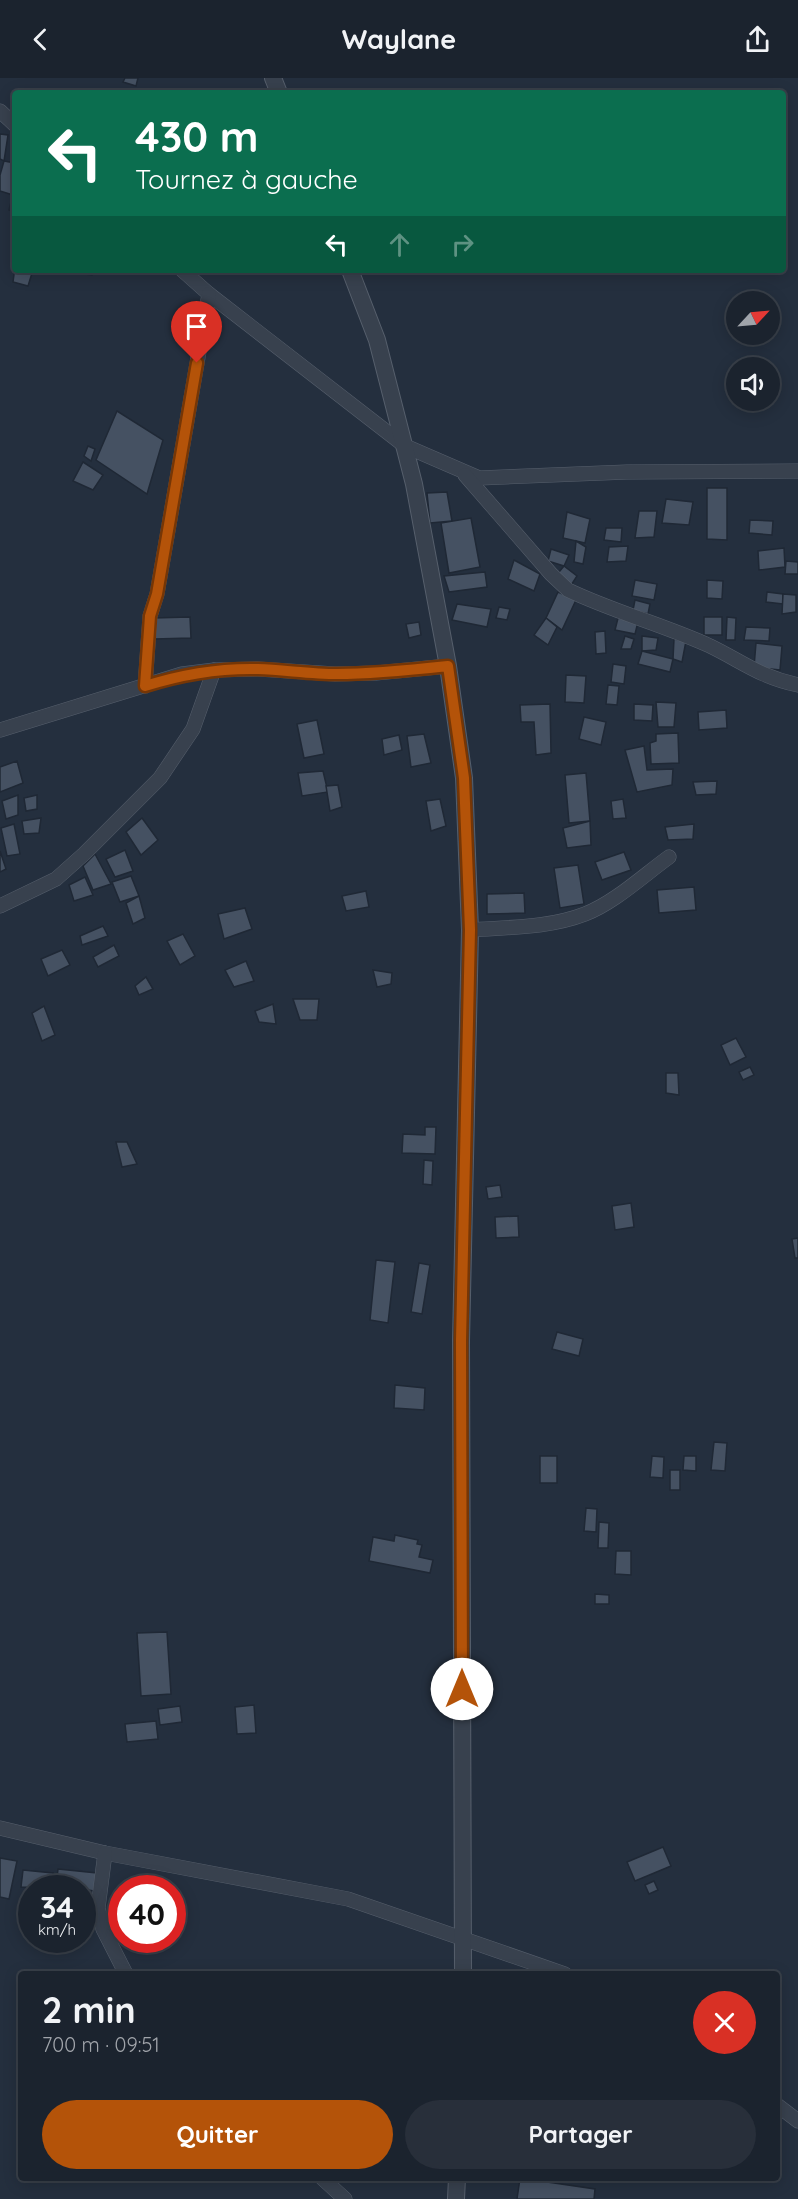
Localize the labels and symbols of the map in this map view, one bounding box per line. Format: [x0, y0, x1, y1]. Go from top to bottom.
north arrow [726, 291, 780, 345]
pin [171, 301, 222, 363]
position arrow [430, 1657, 494, 1721]
speed limit sign: 40 [108, 1875, 186, 1953]

